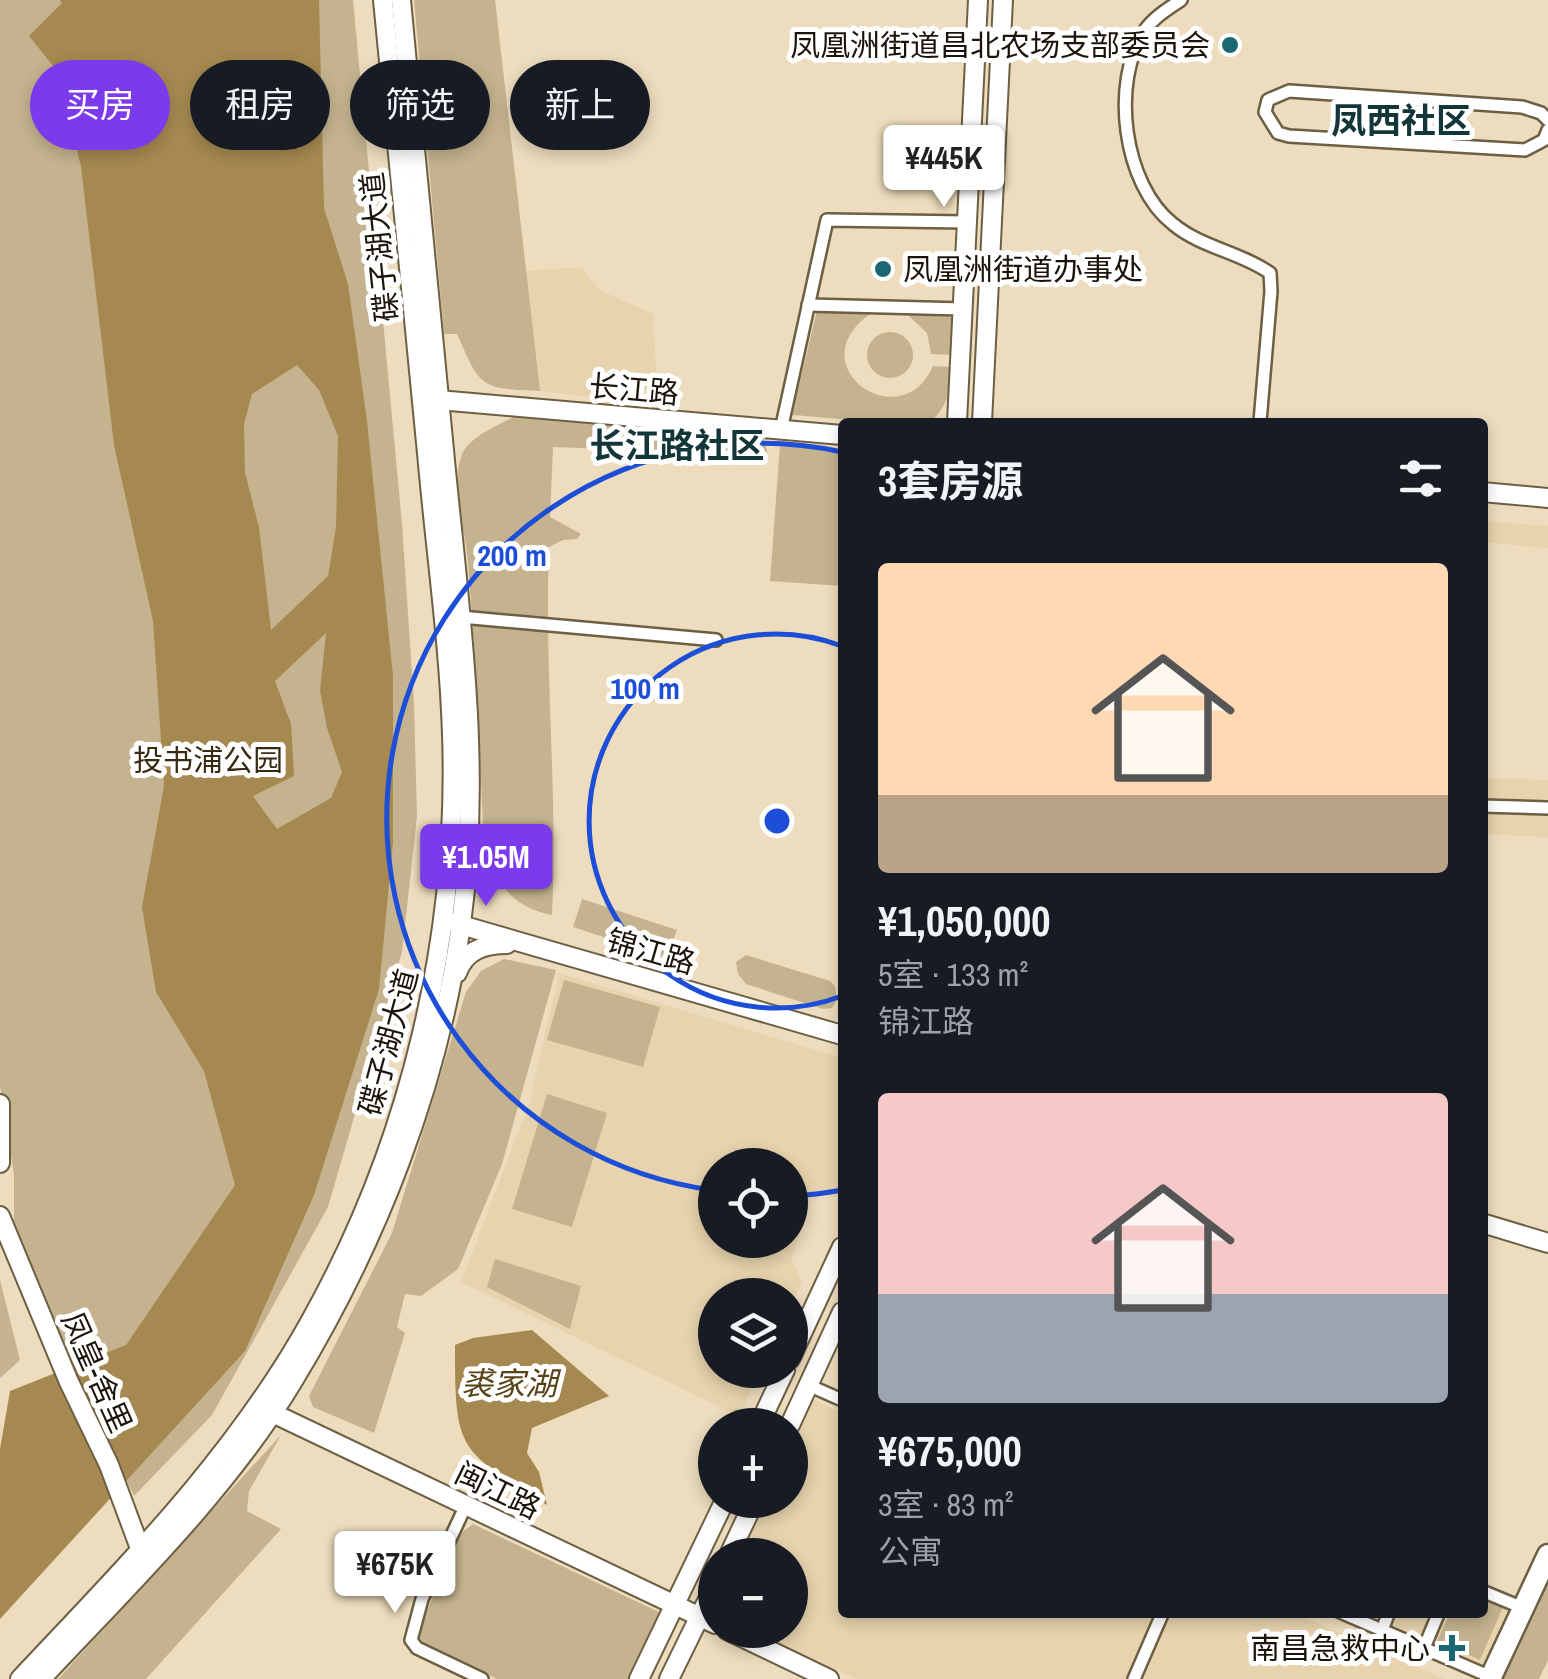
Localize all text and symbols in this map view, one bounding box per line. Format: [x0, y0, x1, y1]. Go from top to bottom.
place label: 凤凰洲街道昌北农场支部委员会 [790, 25, 1210, 65]
marker: 凤凰洲街道昌北农场支部委员会 [1219, 34, 1241, 56]
chip: 买房 [30, 60, 170, 150]
chip: 租房 [190, 60, 330, 150]
chip: 筛选 [350, 60, 490, 150]
chip: 新上 [510, 60, 650, 150]
district label: 凤西社区 [1331, 97, 1471, 144]
pin: ¥445K [874, 125, 1014, 210]
text: ¥445K [905, 136, 983, 179]
street label: 碟子湖大道 [351, 170, 407, 324]
place label: 凤凰洲街道办事处 [903, 249, 1143, 289]
marker: 凤凰洲街道办事处 [872, 258, 894, 280]
street label: 长江路 [587, 365, 681, 413]
district label: 长江路社区 [589, 422, 765, 469]
icon: filters [1393, 451, 1448, 506]
text: 3套房源 [878, 453, 1023, 509]
text: 200 m [477, 535, 547, 575]
icon: home [1073, 628, 1253, 808]
text: 100 m [610, 668, 680, 708]
park label: 投书浦公园 [133, 740, 283, 780]
centre of rings [759, 803, 795, 839]
pin: ¥1.05M [405, 824, 567, 909]
text: ¥1.05M [442, 835, 530, 878]
text: ¥1,050,000 [878, 893, 1050, 949]
street label: 锦江路 [602, 919, 700, 983]
text: 5室 · 133 m² [878, 953, 1028, 996]
street label: 碟子湖大道 [349, 964, 427, 1120]
text: 锦江路 [878, 1000, 974, 1043]
map controls [698, 1148, 808, 1648]
button: locate [698, 1148, 808, 1258]
icon: home [1073, 1158, 1253, 1338]
button: layers [698, 1278, 808, 1388]
street label: 凤皇-舍里 [53, 1305, 141, 1439]
water label: 裘家湖 [461, 1362, 562, 1405]
button: + [698, 1408, 808, 1518]
text: ¥675,000 [878, 1423, 1022, 1479]
street label: 闽江路 [449, 1452, 547, 1528]
text: 3室 · 83 m² [878, 1483, 1014, 1526]
text: 公寓 [878, 1530, 942, 1573]
pin: ¥675K [325, 1531, 465, 1616]
button: − [698, 1538, 808, 1648]
text: ¥675K [356, 1542, 434, 1585]
place label: 南昌急救中心 [1250, 1628, 1430, 1668]
marker: 南昌急救中心 [1439, 1635, 1465, 1661]

